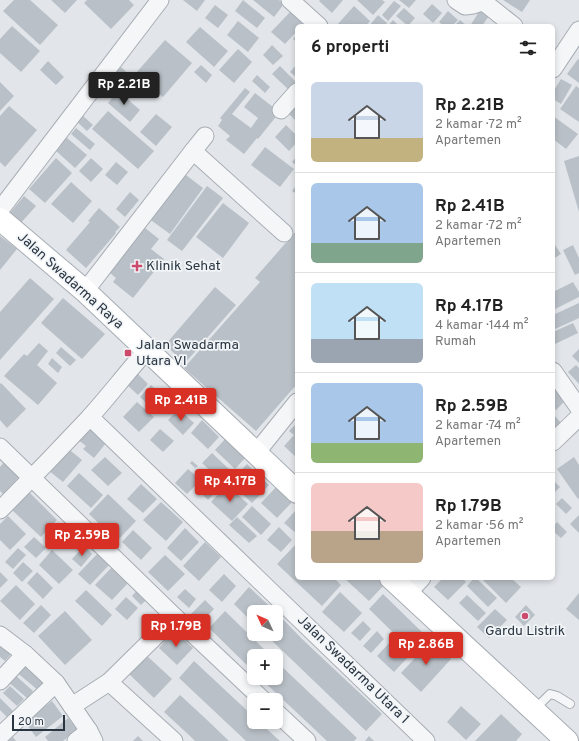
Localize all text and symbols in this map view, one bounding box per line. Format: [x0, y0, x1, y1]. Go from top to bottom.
text: 6 properti [311, 37, 389, 59]
icon: filters [517, 37, 539, 59]
pin: Rp 2.21B [83, 72, 165, 106]
text: Rp 2.21B [98, 77, 150, 93]
text: Rp 2.21B [435, 95, 504, 117]
icon: home [343, 98, 391, 146]
text: 2 kamar · 72 m² [435, 117, 522, 133]
text: Apartemen [435, 133, 501, 149]
text: Rp 2.41B [435, 196, 505, 218]
icon: home [343, 199, 391, 247]
text: 2 kamar · 72 m² [435, 218, 522, 234]
street label: Jalan Swadarma Raya [13, 229, 127, 333]
text: Apartemen [435, 234, 501, 250]
place label: Klinik Sehat [146, 258, 221, 275]
marker: Klinik Sehat [131, 260, 143, 272]
text: Rp 4.17B [435, 296, 503, 318]
icon: home [343, 299, 391, 347]
text: 4 kamar · 144 m² [435, 318, 528, 334]
text: Rumah [435, 334, 476, 350]
place label: Jalan Swadarma Utara VI [136, 337, 239, 370]
marker: Jalan Swadarma Utara VI [123, 348, 133, 358]
pin: Rp 2.41B [140, 388, 222, 422]
text: Rp 2.41B [154, 393, 208, 409]
text: Rp 2.59B [435, 396, 508, 418]
icon: home [343, 399, 391, 447]
text: 2 kamar · 74 m² [435, 418, 521, 434]
text: Apartemen [435, 434, 501, 450]
pin: Rp 4.17B [189, 469, 271, 503]
text: Rp 4.17B [204, 474, 256, 490]
text: Rp 1.79B [435, 496, 502, 518]
icon: home [343, 499, 391, 547]
text: 2 kamar · 56 m² [435, 518, 523, 534]
pin: Rp 2.59B [41, 523, 123, 557]
text: Rp 2.59B [54, 528, 110, 544]
text: Apartemen [435, 534, 501, 550]
north arrow [247, 605, 283, 641]
map controls [247, 605, 283, 729]
marker: Gardu Listrik [520, 611, 530, 621]
street label: Jalan Swadarma Utara 1 [293, 612, 413, 728]
pin: Rp 1.79B [135, 614, 217, 648]
text: Rp 1.79B [151, 619, 201, 635]
place label: Gardu Listrik [485, 623, 565, 640]
pin: Rp 2.86B [385, 632, 467, 666]
text: Rp 2.86B [398, 637, 454, 653]
button: + [247, 649, 283, 685]
button: − [247, 693, 283, 729]
scale bar [12, 713, 65, 732]
text: 20 m [18, 715, 44, 729]

